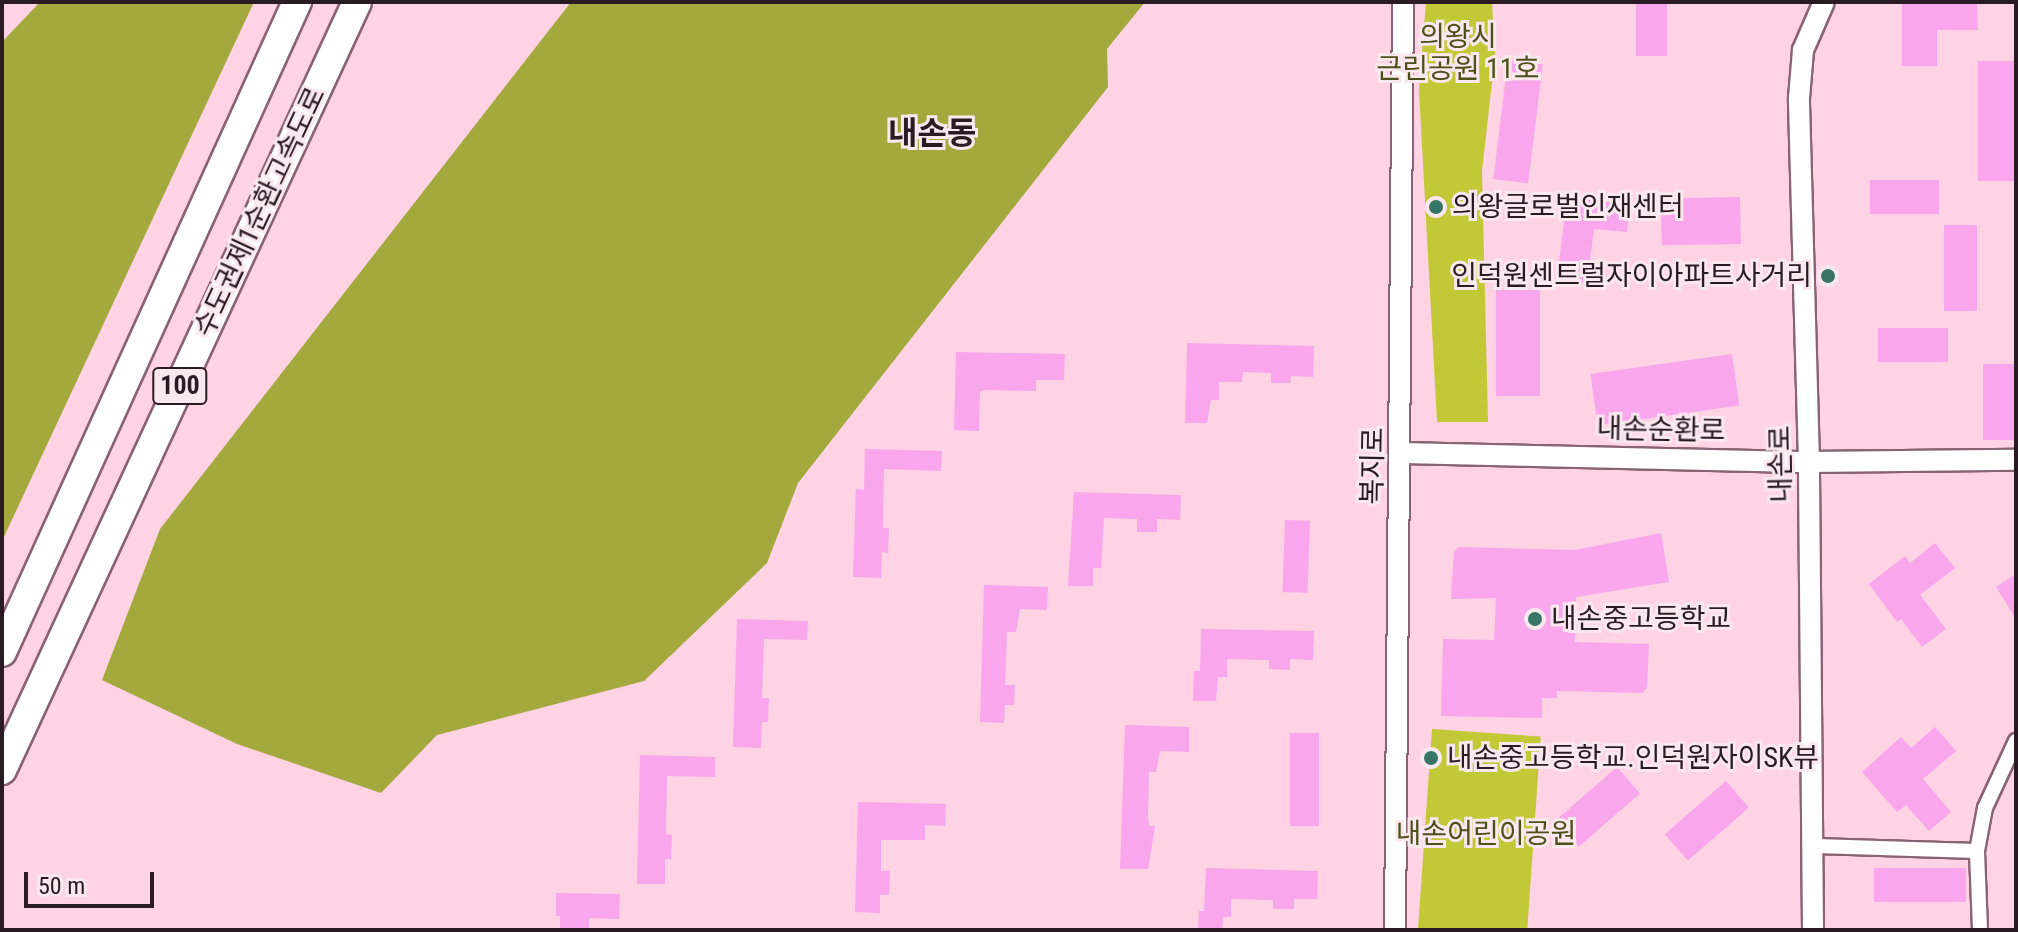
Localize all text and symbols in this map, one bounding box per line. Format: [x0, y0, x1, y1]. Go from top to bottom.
park label: 의왕시 근린공원 11호 [1377, 20, 1539, 86]
street label: 수도권제1순환고속도로 [187, 82, 333, 342]
district label: 내손동 [888, 114, 976, 152]
place label: 의왕글로벌인재센터 [1452, 190, 1684, 224]
marker: 의왕글로벌인재센터 [1427, 198, 1445, 216]
place label: 인덕원센트럴자이아파트사거리 [1451, 259, 1812, 293]
marker: 인덕원센트럴자이아파트사거리 [1819, 267, 1837, 285]
road number: 100 [152, 364, 208, 408]
street label: 내손순환로 [1596, 412, 1726, 448]
street label: 내손로 [1764, 425, 1798, 503]
street label: 복지로 [1356, 427, 1390, 505]
place label: 내손중고등학교 [1551, 602, 1731, 636]
marker: 내손중고등학교 [1526, 610, 1544, 628]
place label: 내손중고등학교.인덕원자이SK뷰 [1447, 741, 1819, 775]
marker: 내손중고등학교.인덕원자이SK뷰 [1422, 749, 1440, 767]
park label: 내손어린이공원 [1396, 817, 1576, 851]
scale bar [28, 856, 158, 906]
text: 50 m [38, 872, 85, 900]

